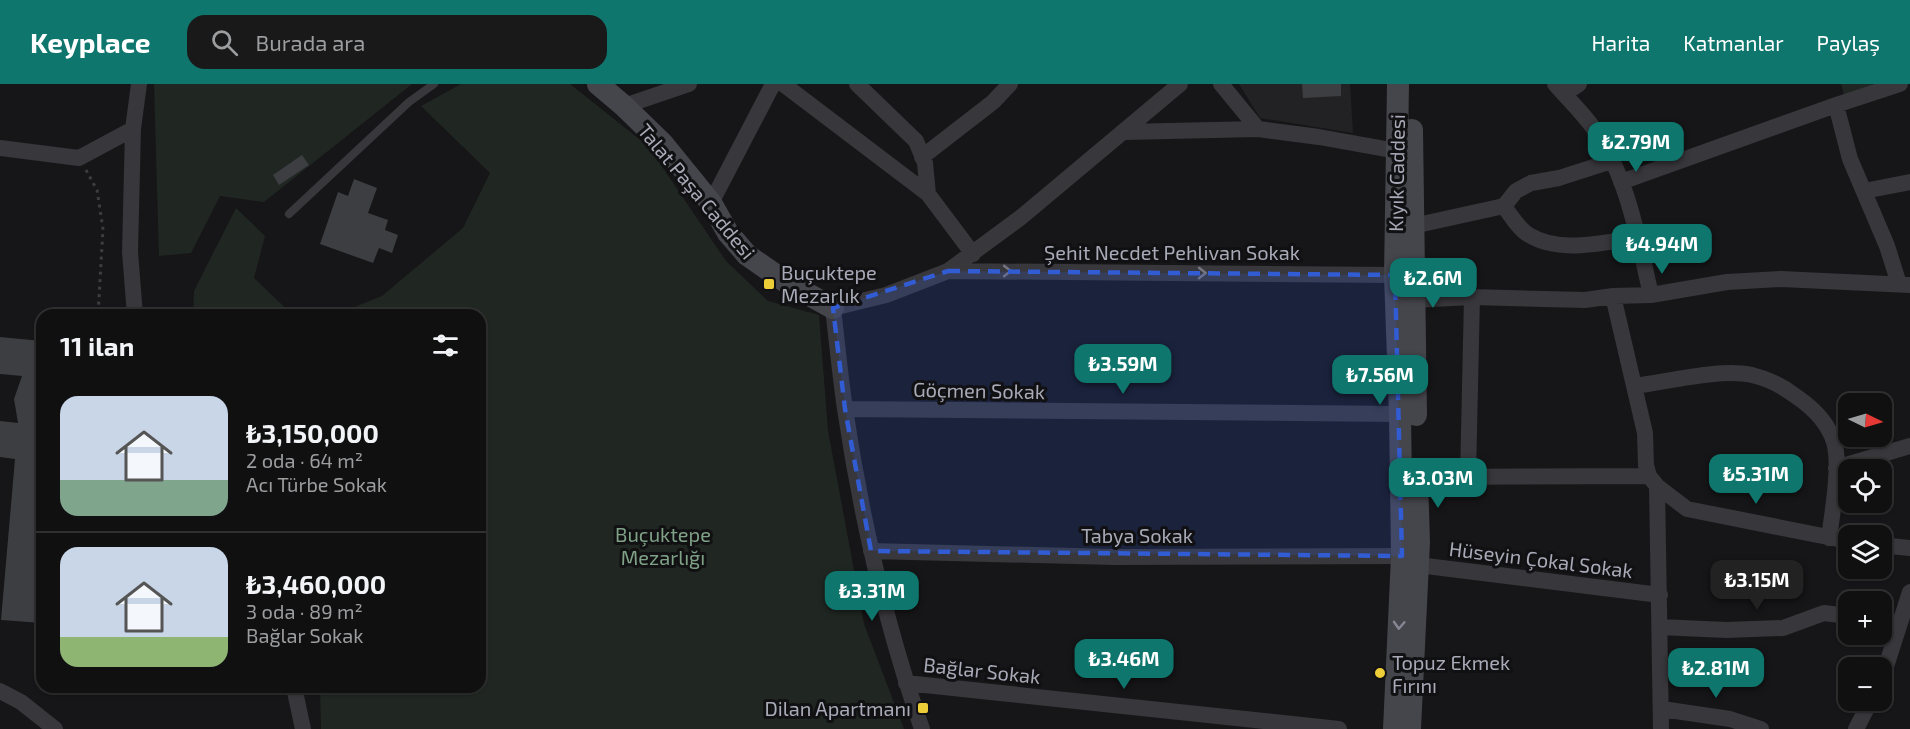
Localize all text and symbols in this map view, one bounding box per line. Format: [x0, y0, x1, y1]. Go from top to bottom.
search box [187, 15, 607, 69]
text: Keyplace [30, 25, 151, 59]
icon: search [208, 26, 241, 59]
text: Burada ara [256, 29, 365, 55]
text: Harita [1592, 30, 1650, 55]
text: Katmanlar [1683, 30, 1784, 55]
text: Paylaş [1817, 30, 1880, 55]
street label: Kıyık Caddesi [1383, 114, 1409, 232]
street label: Talat Paşa Caddesi [633, 118, 761, 264]
pin: ₺2.79M [1587, 122, 1685, 173]
text: ₺2.79M [1602, 129, 1670, 153]
pin: ₺4.94M [1613, 224, 1711, 275]
text: ₺4.94M [1626, 231, 1698, 255]
street label: Şehit Necdet Pehlivan Sokak [1044, 240, 1300, 265]
pin: ₺2.6M [1391, 258, 1475, 309]
place label: Buçuktepe Mezarlık [781, 260, 877, 307]
one-way arrow [1002, 265, 1011, 277]
text: ₺2.6M [1404, 265, 1462, 289]
one-way arrow [1197, 267, 1206, 279]
marker: Buçuktepe Mezarlık [762, 277, 776, 291]
icon: filters [429, 329, 462, 362]
text: 11 ilan [60, 330, 134, 361]
pin: ₺3.59M [1074, 344, 1172, 395]
text: ₺3.59M [1088, 351, 1158, 375]
pin: ₺7.56M [1331, 355, 1429, 406]
text: ₺7.56M [1346, 362, 1414, 386]
street label: Göçmen Sokak [913, 377, 1045, 404]
north arrow [1838, 393, 1892, 447]
map controls [1838, 393, 1892, 711]
text: ₺3,150,000 [246, 417, 379, 448]
icon: home [108, 420, 180, 492]
text: 2 oda · 64 m² [246, 448, 363, 472]
pin: ₺5.31M [1707, 454, 1805, 505]
pin: ₺3.03M [1389, 458, 1487, 509]
button: locate [1838, 459, 1892, 513]
text: ₺5.31M [1723, 461, 1789, 485]
text: ₺3.03M [1403, 465, 1473, 489]
text: Acı Türbe Sokak [246, 472, 387, 496]
park label: Buçuktepe Mezarlığı [615, 522, 711, 569]
street label: Tabya Sokak [1081, 523, 1193, 547]
button: layers [1838, 525, 1892, 579]
street label: Hüseyin Çokal Sokak [1448, 536, 1634, 583]
pin: ₺3.15M [1708, 560, 1806, 611]
text: ₺3.15M [1724, 567, 1790, 591]
text: ₺3,460,000 [246, 568, 386, 599]
icon: home [108, 571, 180, 643]
pin: ₺3.31M [823, 571, 921, 622]
text: ₺3.31M [839, 578, 905, 602]
button: + [1838, 591, 1892, 645]
text: 3 oda · 89 m² [246, 599, 363, 623]
one-way arrow [1392, 621, 1405, 630]
text: Bağlar Sokak [246, 623, 363, 647]
pin: ₺3.46M [1075, 639, 1173, 690]
text: ₺3.46M [1089, 646, 1159, 670]
pin: ₺2.81M [1667, 648, 1765, 699]
place label: Topuz Ekmek Fırını [1392, 650, 1510, 697]
street label: Bağlar Sokak [922, 652, 1042, 688]
text: ₺2.81M [1682, 655, 1750, 679]
button: − [1838, 657, 1892, 711]
marker: Topuz Ekmek Fırını [1373, 666, 1387, 680]
place label: Dilan Apartmanı [764, 696, 911, 720]
marker: Dilan Apartmanı [916, 701, 930, 715]

